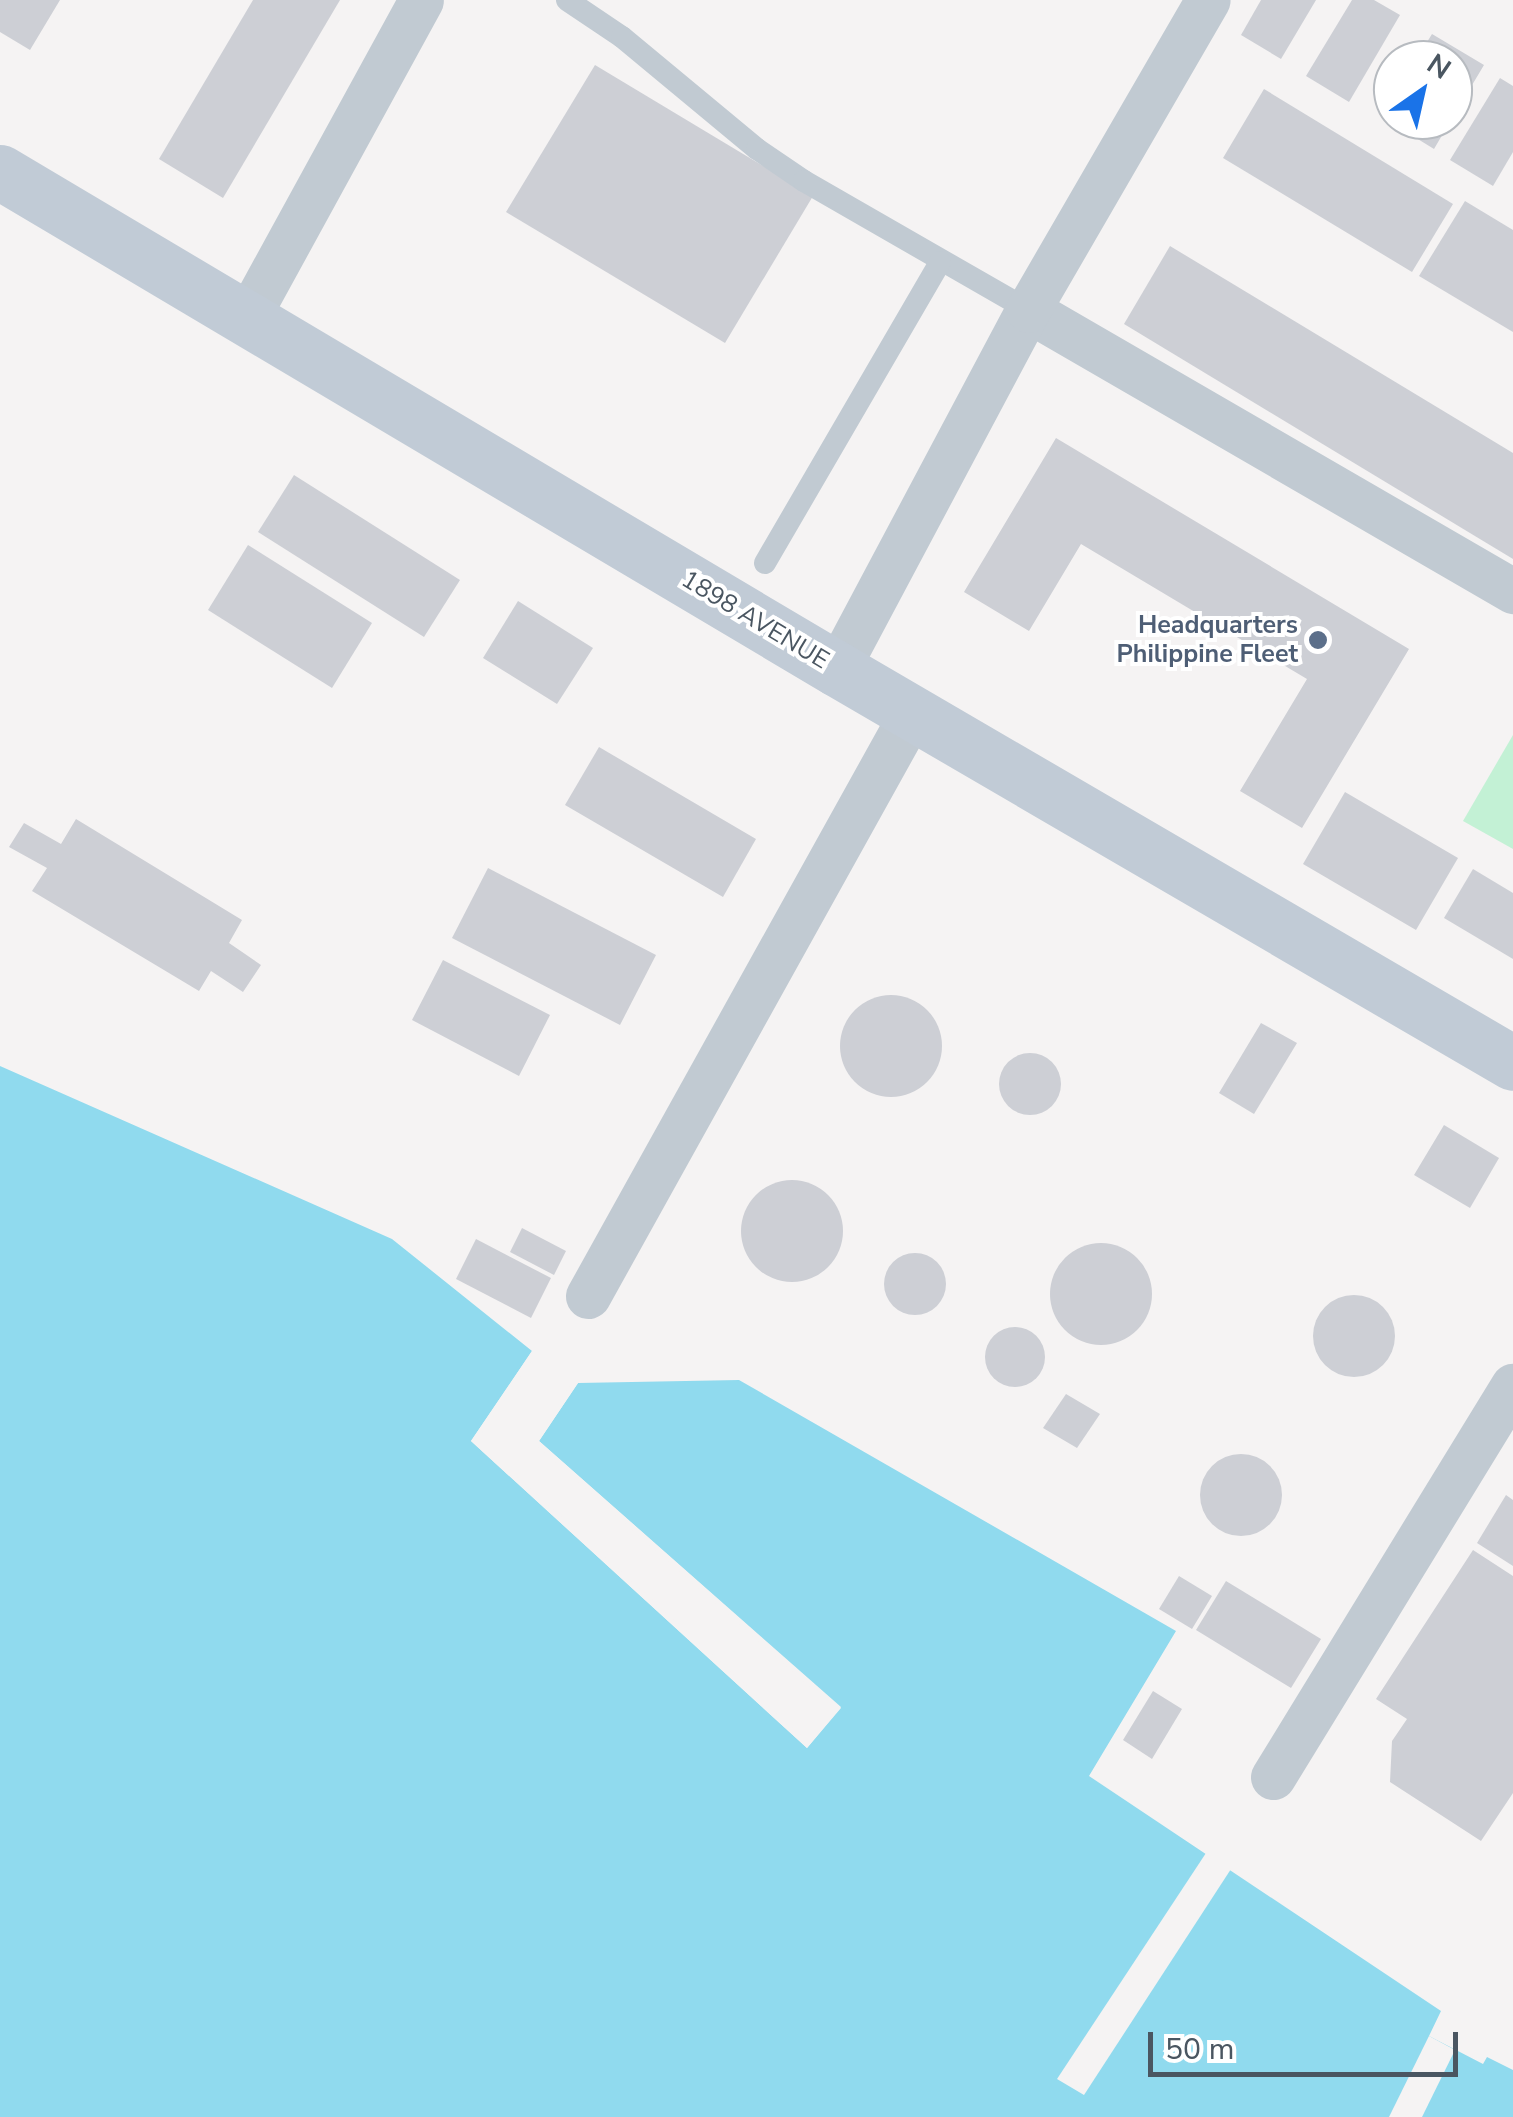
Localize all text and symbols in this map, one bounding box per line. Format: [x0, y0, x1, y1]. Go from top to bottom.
north arrow [1373, 40, 1473, 140]
text: N [1419, 45, 1458, 88]
street label: 1898 AVENUE [676, 564, 834, 676]
place label: Headquarters Philippine Fleet [1117, 611, 1298, 670]
marker: Headquarters Philippine Fleet [1307, 629, 1329, 651]
scale bar [1153, 2012, 1463, 2074]
text: 50 m [1165, 2029, 1234, 2070]

